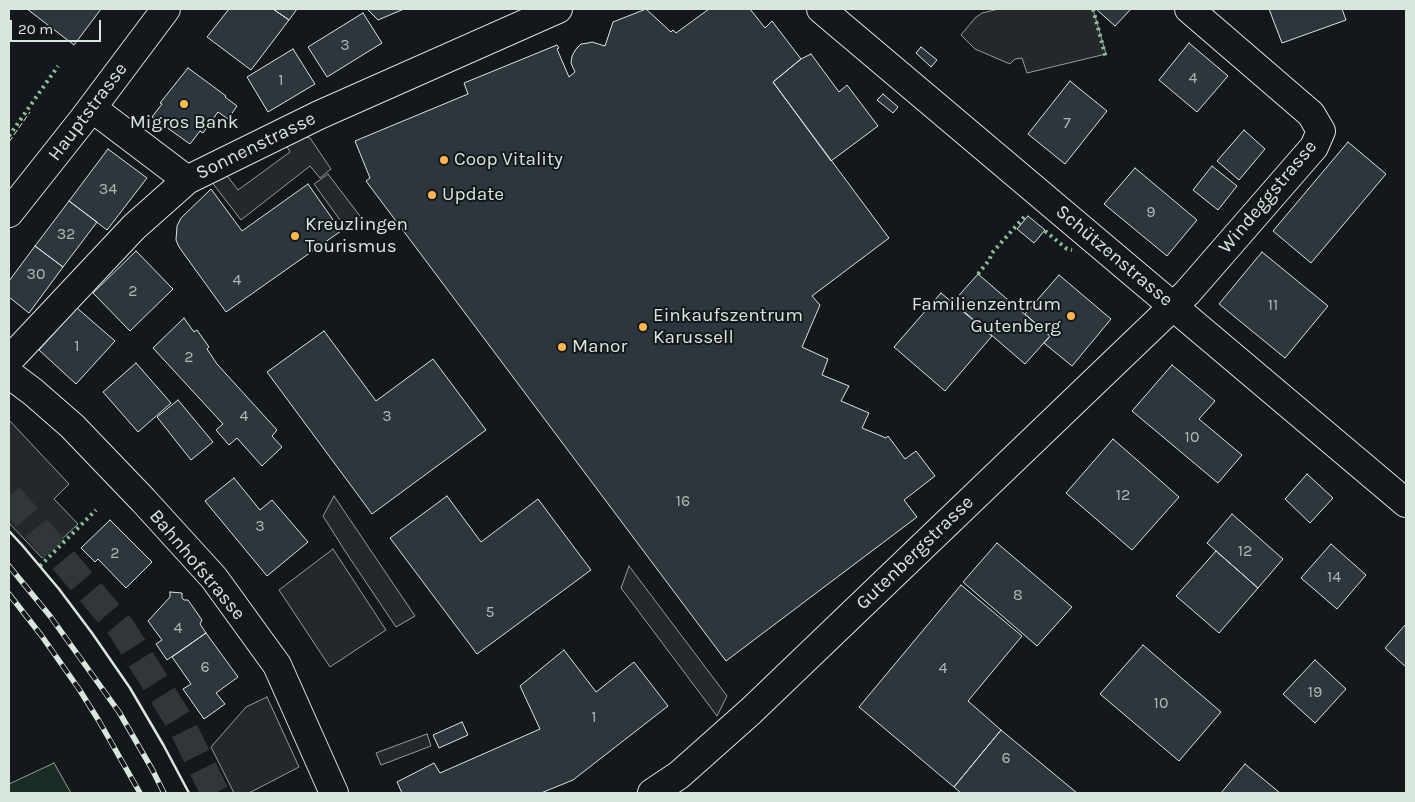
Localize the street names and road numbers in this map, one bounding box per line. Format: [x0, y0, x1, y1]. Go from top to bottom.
street label: Hauptstrasse [44, 58, 132, 166]
street label: Sonnenstrasse [192, 107, 320, 185]
street label: Windeggstrasse [1214, 136, 1322, 258]
street label: Schützenstrasse [1051, 200, 1177, 312]
street label: Gutenbergstrasse [851, 491, 979, 615]
street label: Bahnhofstrasse [144, 505, 250, 625]

